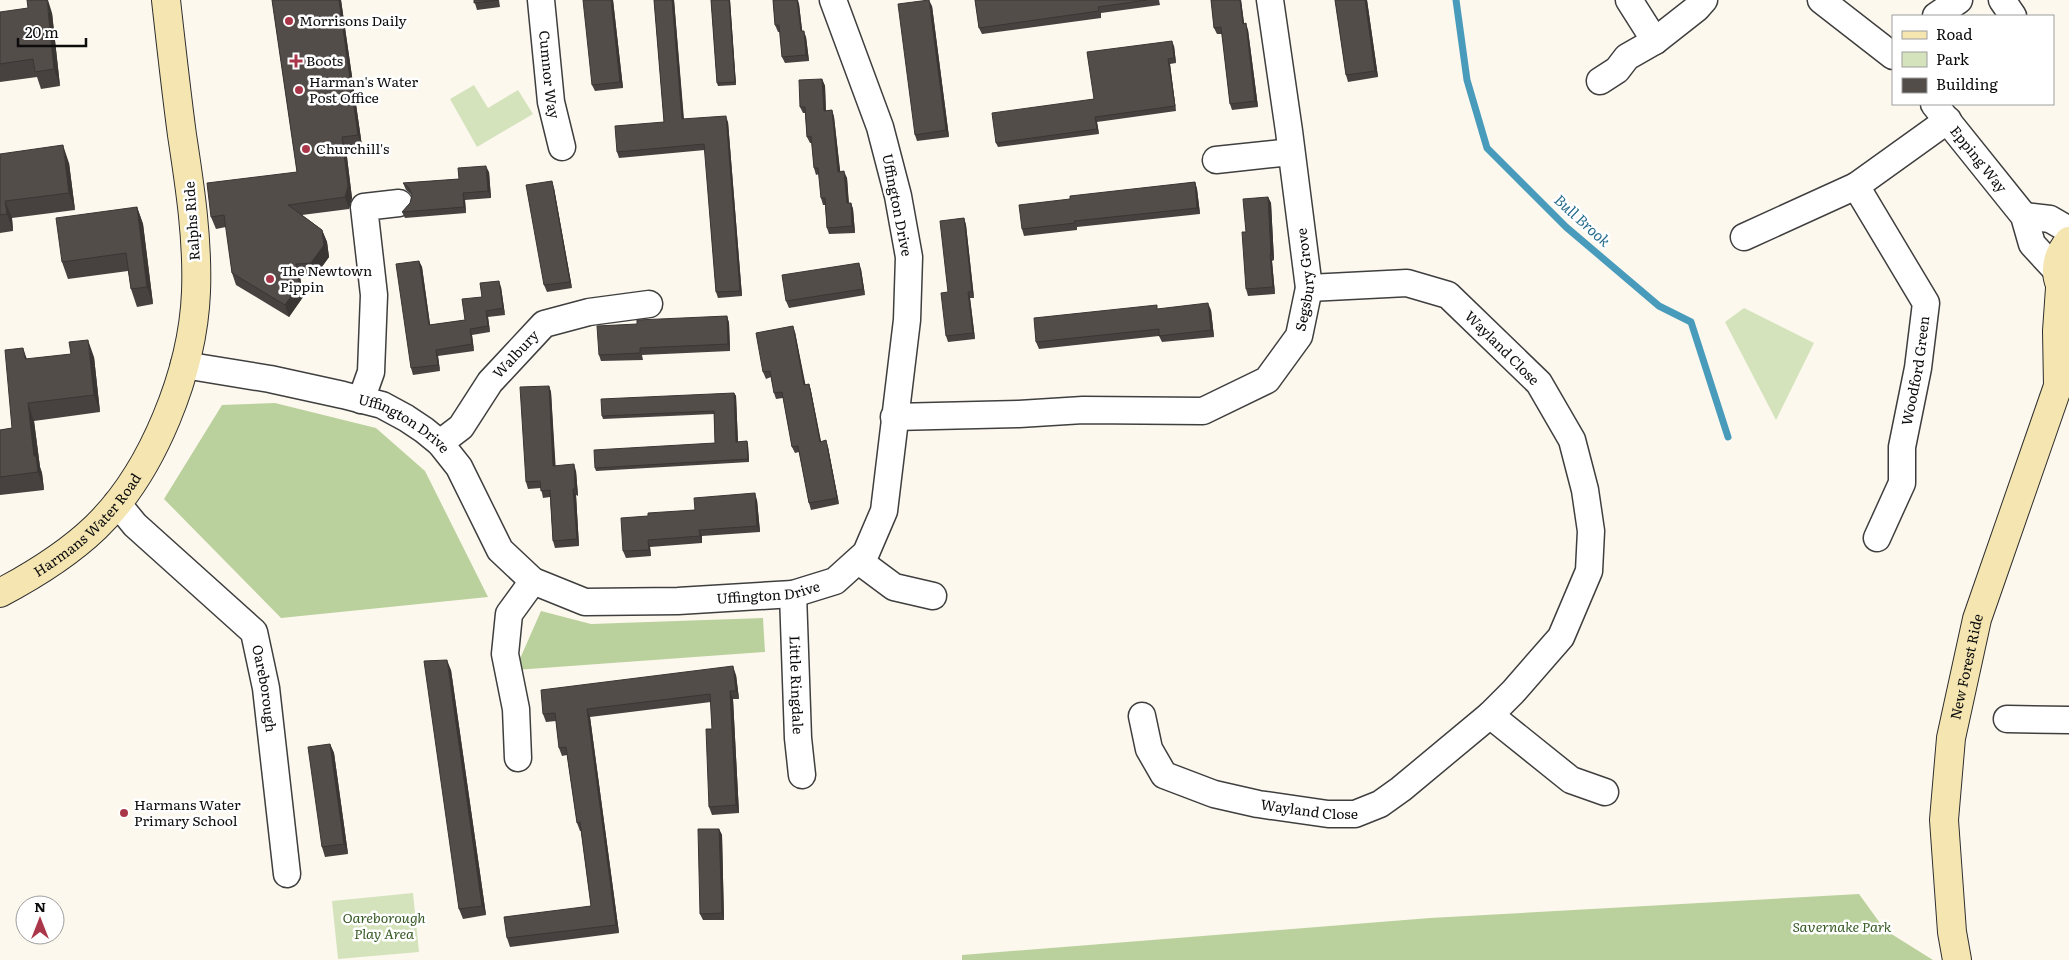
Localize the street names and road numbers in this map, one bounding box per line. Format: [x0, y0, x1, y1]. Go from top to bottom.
street label: Cumnor Way [535, 29, 566, 121]
street label: Epping Way [1946, 121, 2013, 197]
street label: Uffington Drive [878, 152, 918, 258]
street label: Ralphs Ride [178, 181, 204, 261]
street label: Segsbury Grove [1289, 227, 1318, 333]
street label: Wayland Close [1461, 306, 1544, 389]
street label: Woodford Green [1896, 315, 1933, 427]
street label: Walbury [488, 324, 543, 382]
street label: Uffington Drive [356, 388, 455, 457]
street label: Harmans Water Road [29, 468, 145, 581]
street label: Uffington Drive [716, 575, 822, 608]
street label: New Forest Ride [1944, 611, 1987, 721]
street label: Little Ringdale [785, 635, 809, 735]
street label: Oareborough [248, 643, 282, 733]
street label: Wayland Close [1259, 793, 1358, 823]

